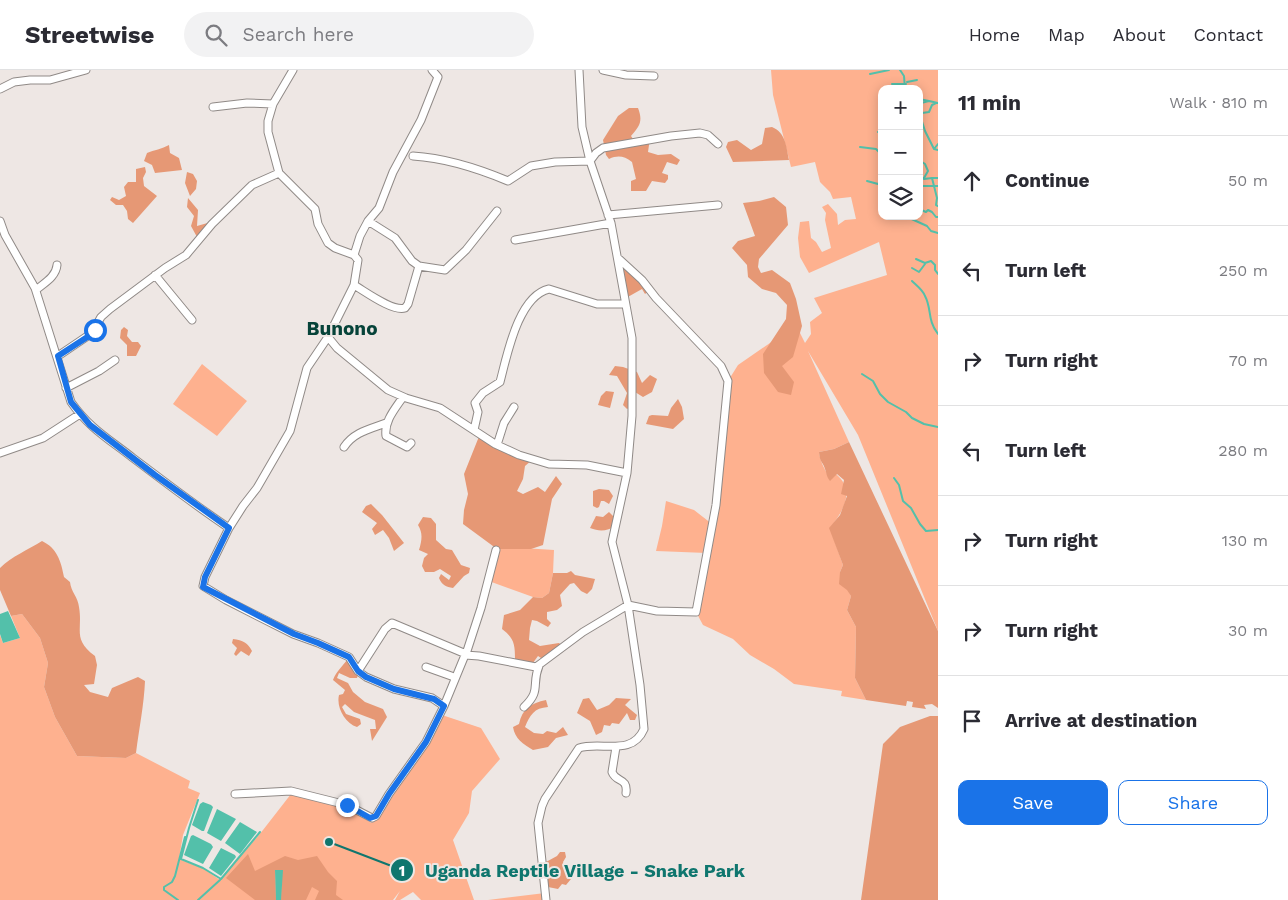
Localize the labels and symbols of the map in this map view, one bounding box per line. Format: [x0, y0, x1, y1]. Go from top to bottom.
district label: Bunono [306, 317, 378, 340]
route start [84, 319, 107, 342]
route end [336, 794, 359, 817]
callout: Uganda Reptile Village - Snake Park [389, 854, 755, 887]
text: Uganda Reptile Village - Snake Park [425, 860, 746, 881]
text: 1 [399, 862, 405, 880]

